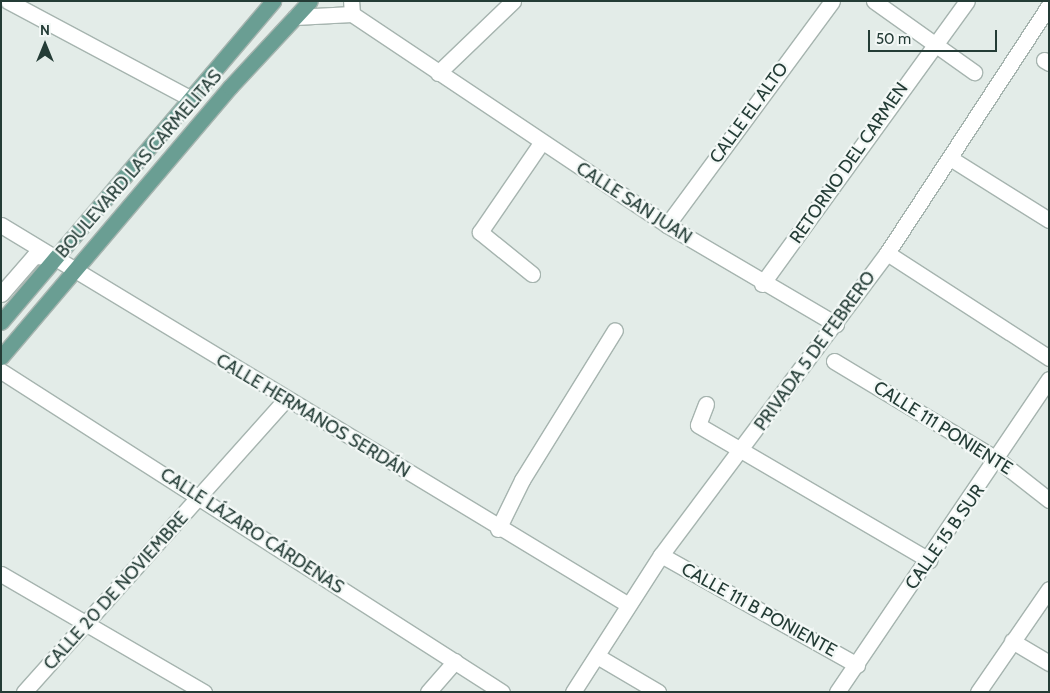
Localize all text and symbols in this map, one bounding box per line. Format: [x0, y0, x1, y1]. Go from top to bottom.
north arrow [20, 20, 70, 70]
scale bar [870, 20, 999, 52]
text: N [40, 21, 50, 39]
text: 50 m [876, 30, 911, 48]
street label: CALLE EL ALTO [705, 58, 793, 168]
street label: BOULEVARD LAS CARMELITAS [52, 66, 226, 262]
street label: RETORNO DEL CARMEN [785, 78, 913, 248]
street label: CALLE SAN JUAN [572, 158, 696, 248]
street label: PRIVADA 5 DE FEBRERO [750, 267, 880, 435]
street label: CALLE HERMANOS SERDÁN [212, 349, 414, 483]
street label: CALLE 111 PONIENTE [870, 377, 1016, 479]
street label: CALLE LÁZARO CÁRDENAS [156, 464, 348, 598]
street label: CALLE 15 B SUR [901, 480, 989, 594]
street label: CALLE 20 DE NOVIEMBRE [39, 507, 193, 675]
street label: CALLE 111 B PONIENTE [678, 558, 840, 662]

